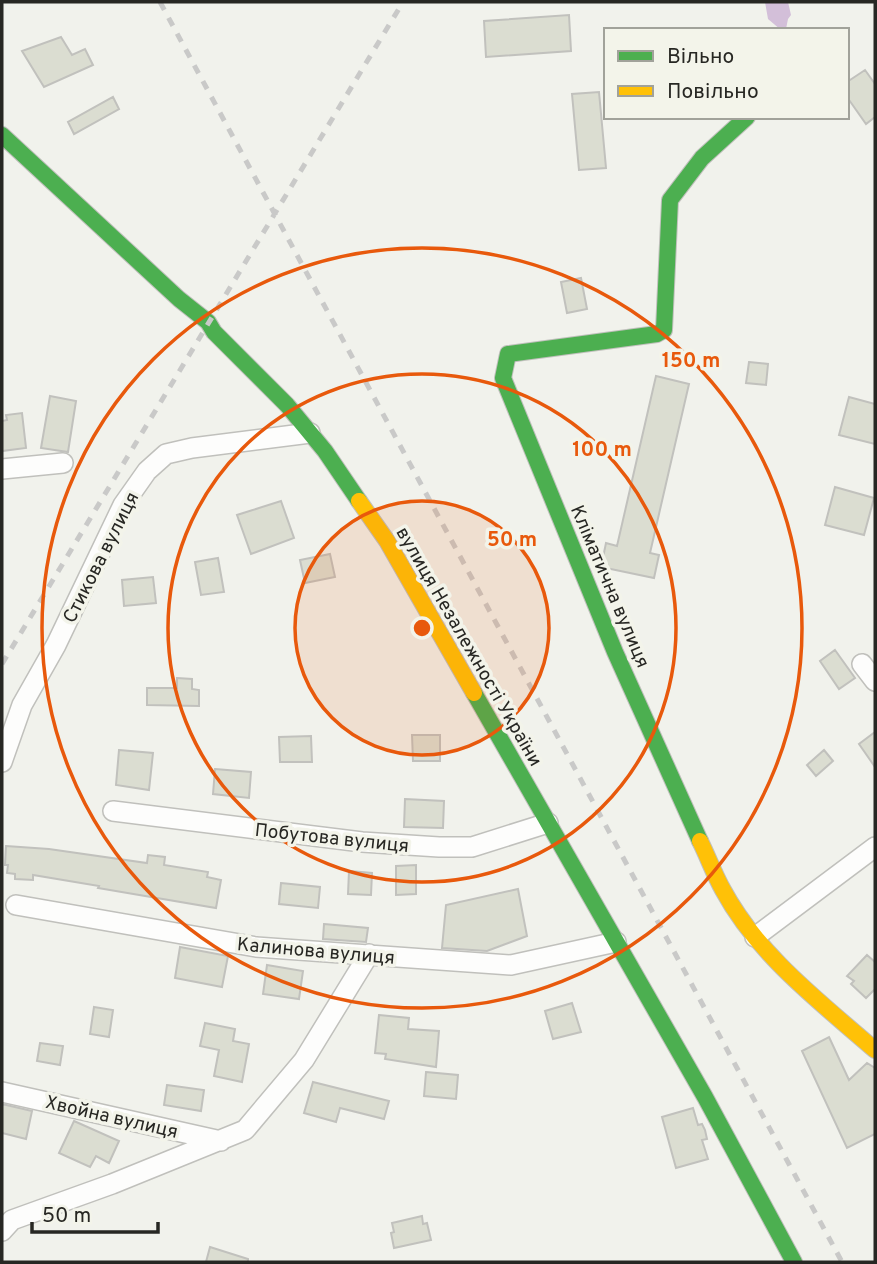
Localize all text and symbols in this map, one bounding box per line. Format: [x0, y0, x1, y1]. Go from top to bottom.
legend [604, 28, 849, 119]
text: Вільно [667, 44, 734, 71]
text: Повільно [667, 79, 759, 106]
text: 150 m [662, 348, 720, 375]
text: 100 m [572, 437, 632, 464]
street label: Стикова вулиця [58, 488, 145, 628]
street label: Кліматична вулиця [564, 502, 654, 672]
street label: вулиця Незалежності України [390, 523, 547, 771]
text: 50 m [487, 527, 537, 554]
centre of rings [410, 616, 434, 640]
street label: Побутова вулиця [254, 819, 410, 859]
street label: Калинова вулиця [236, 933, 396, 971]
street label: Хвойна вулиця [43, 1091, 180, 1145]
scale bar [32, 1190, 158, 1234]
text: 50 m [42, 1203, 91, 1230]

